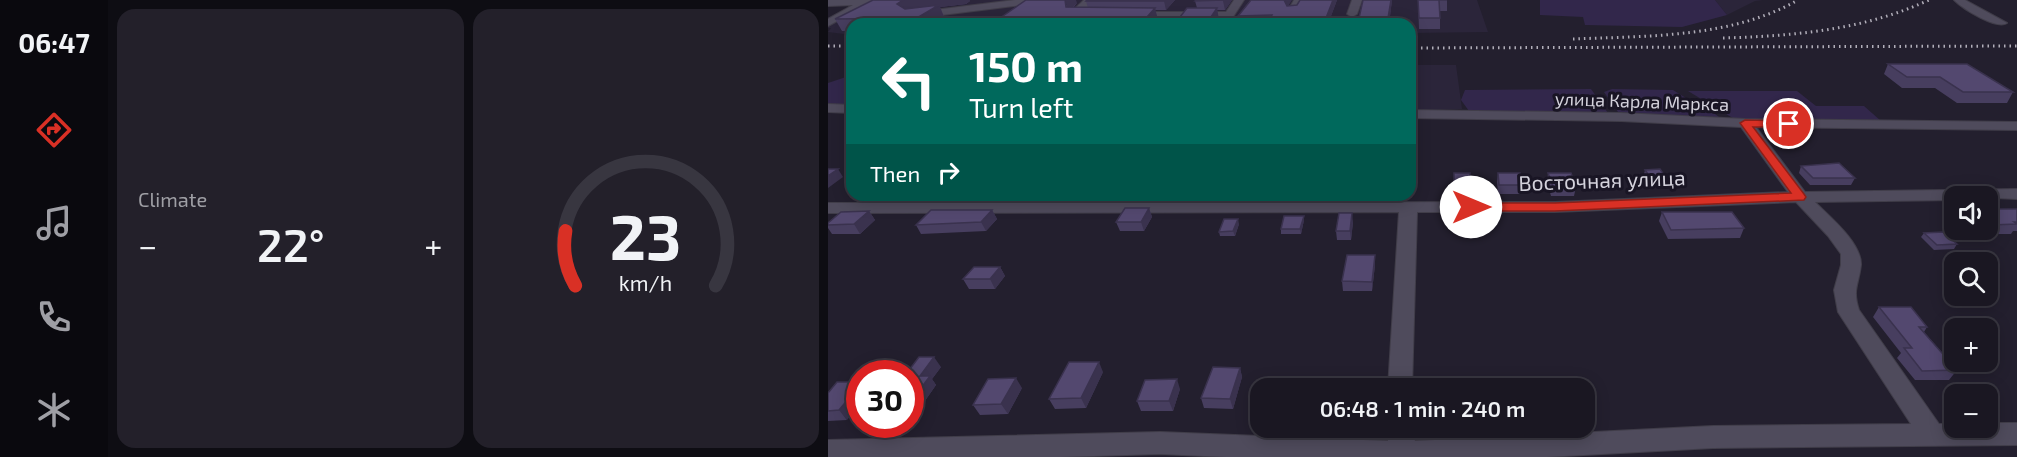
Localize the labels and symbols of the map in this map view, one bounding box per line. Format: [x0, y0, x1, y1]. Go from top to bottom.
street label: улица Карла Маркса [1555, 87, 1729, 115]
pin [1763, 98, 1814, 149]
street label: Восточная улица [1518, 164, 1686, 196]
position arrow [1439, 175, 1503, 239]
speed limit sign: 30 [846, 360, 924, 438]

